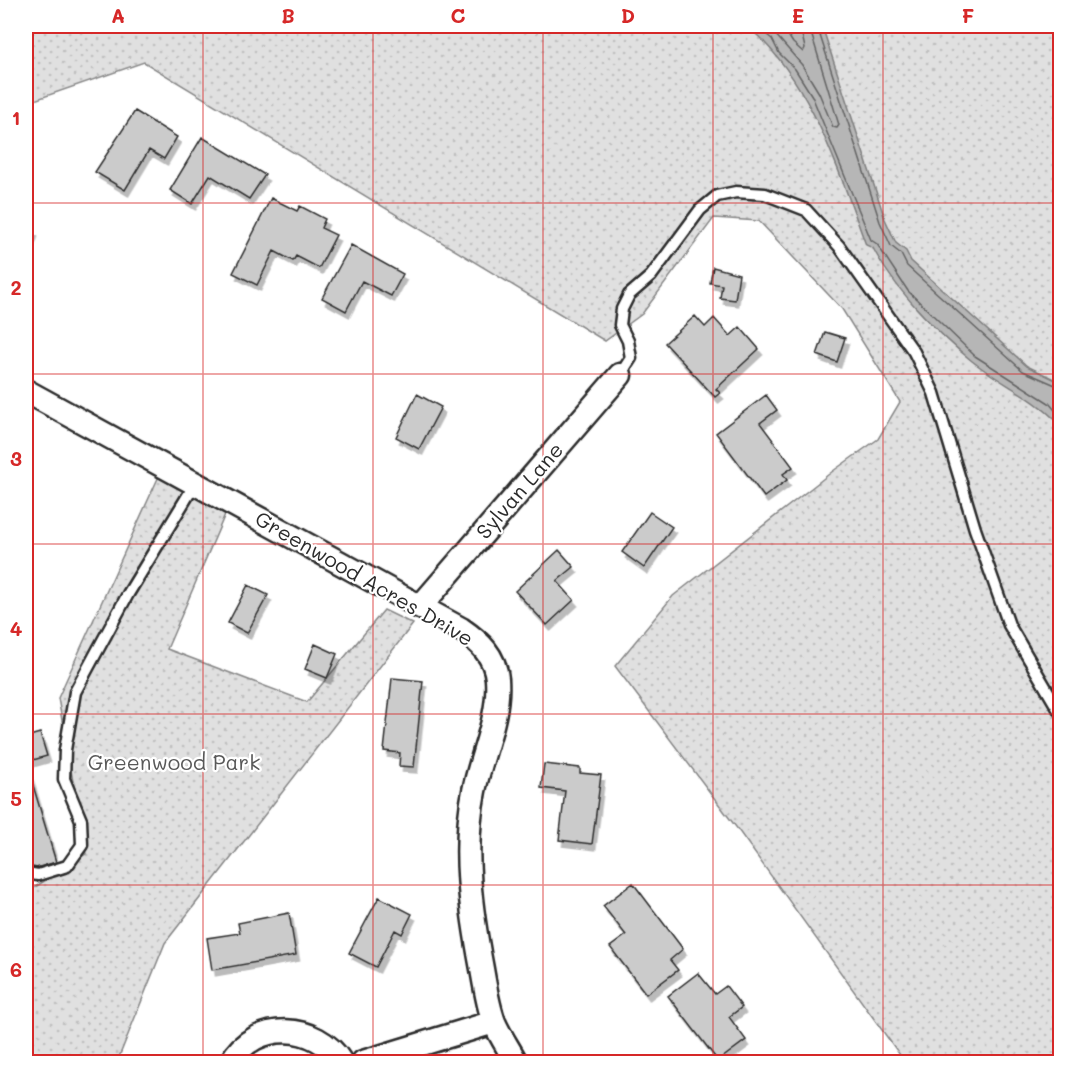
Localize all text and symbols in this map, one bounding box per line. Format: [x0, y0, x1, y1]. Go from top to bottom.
text: A [111, 2, 125, 28]
text: B [281, 2, 295, 28]
text: C [451, 2, 466, 28]
text: D [621, 2, 635, 28]
text: E [792, 2, 804, 28]
text: F [962, 2, 975, 28]
text: 1 [12, 104, 20, 130]
text: 2 [10, 274, 22, 300]
street label: Sylvan Lane [470, 436, 568, 544]
text: 3 [10, 445, 22, 471]
street label: Greenwood Acres Drive [251, 504, 479, 651]
text: 4 [10, 615, 23, 641]
park label: Greenwood Park [88, 748, 260, 775]
text: 5 [10, 785, 22, 811]
text: 6 [10, 956, 22, 982]

